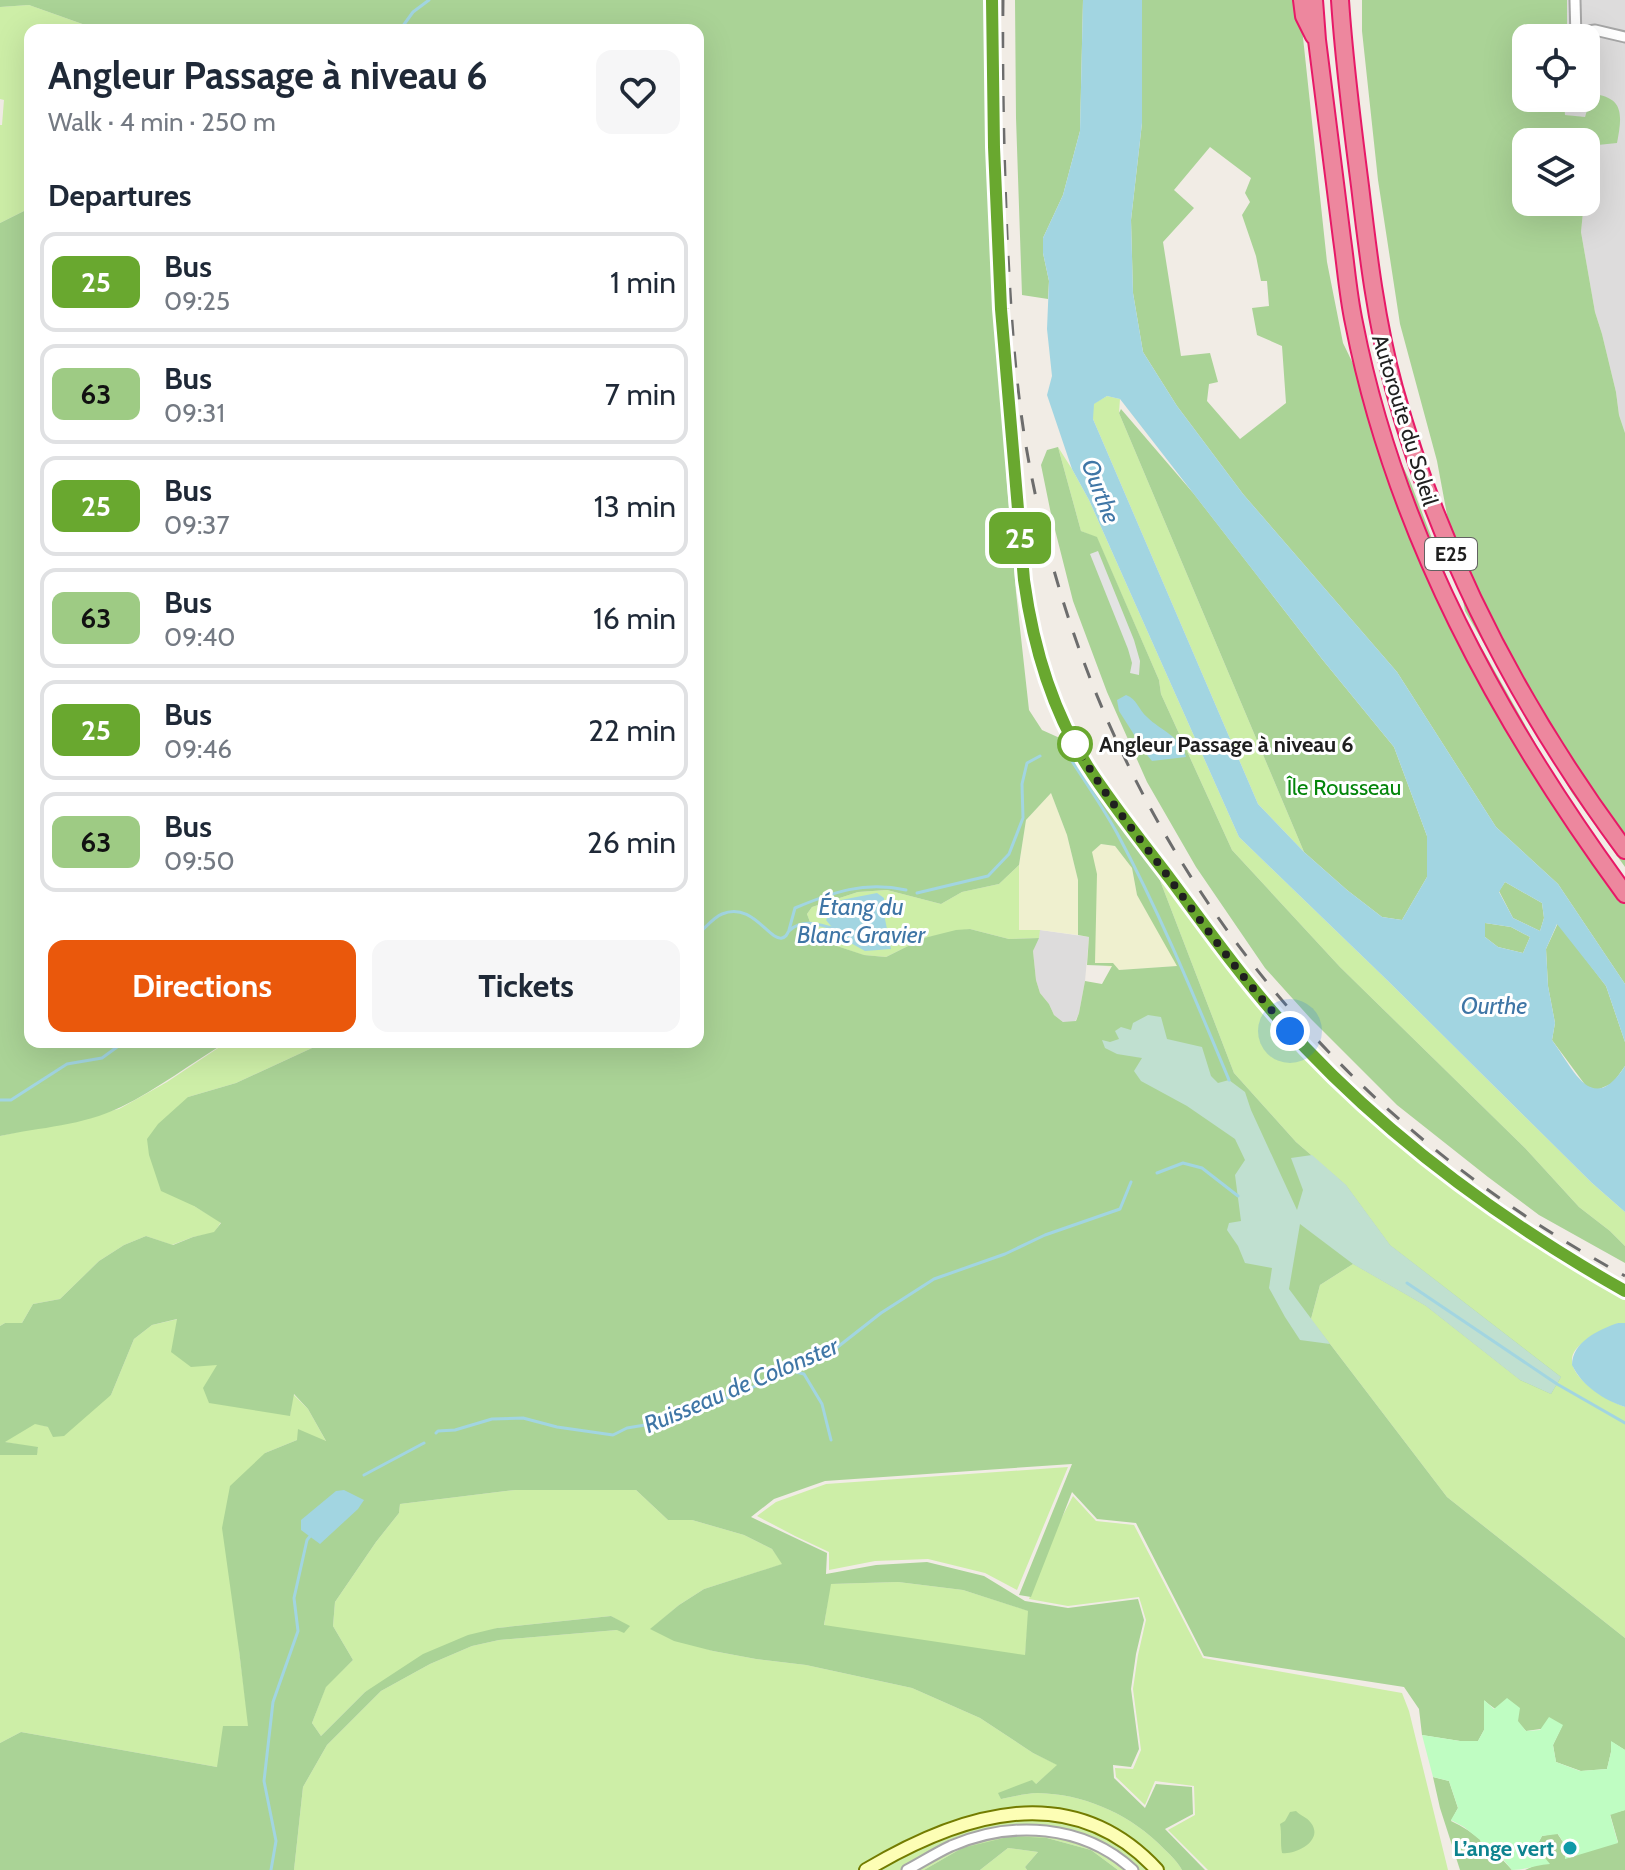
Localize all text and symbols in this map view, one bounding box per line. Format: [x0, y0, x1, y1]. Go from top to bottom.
map controls [1512, 24, 1600, 216]
button: locate [1512, 24, 1600, 112]
button: heart [596, 50, 680, 134]
text: Angleur Passage à niveau 6 [48, 52, 488, 99]
text: Walk · 4 min · 250 m [48, 106, 276, 138]
button: layers [1512, 128, 1600, 216]
text: Departures [48, 177, 192, 214]
text: Bus [164, 248, 212, 285]
text: 1 min [610, 264, 676, 301]
text: 25 [81, 265, 111, 299]
text: 09:25 [164, 285, 230, 317]
street label: Autoroute du Soleil [1366, 331, 1444, 510]
text: Bus [164, 360, 212, 397]
text: 7 min [605, 376, 676, 413]
text: 63 [81, 377, 111, 411]
text: 09:31 [164, 397, 225, 429]
water label: Ourthe [1076, 455, 1126, 527]
text: Bus [164, 472, 212, 509]
text: 13 min [594, 488, 676, 525]
text: 25 [81, 489, 111, 523]
text: 09:37 [164, 509, 229, 541]
line badge: 25 [984, 512, 1056, 564]
text: 25 [1005, 521, 1035, 555]
road number: E25 [1425, 538, 1477, 570]
text: Bus [164, 584, 212, 621]
text: 16 min [593, 600, 676, 637]
text: 63 [81, 601, 111, 635]
text: 09:40 [164, 621, 236, 653]
text: Bus [164, 696, 212, 733]
text: 22 min [588, 712, 676, 749]
text: 25 [81, 713, 111, 747]
marker: Angleur Passage à niveau 6 [1058, 727, 1092, 761]
place label: Angleur Passage à niveau 6 [1099, 731, 1354, 758]
text: 09:46 [164, 733, 232, 765]
park label: Île Rousseau [1287, 774, 1401, 801]
text: Bus [164, 808, 212, 845]
text: 26 min [587, 824, 676, 861]
text: 63 [81, 825, 111, 859]
text: 09:50 [164, 845, 235, 877]
water label: Étang du Blanc Gravier [797, 891, 927, 949]
button: Directions [48, 940, 356, 1032]
button: Tickets [372, 940, 680, 1032]
water label: Ourthe [1461, 991, 1527, 1020]
your location [1270, 1011, 1310, 1051]
water label: Ruisseau de Colonster [639, 1330, 844, 1439]
place label: L’ange vert [1453, 1835, 1554, 1862]
marker: L’ange vert [1561, 1839, 1579, 1857]

